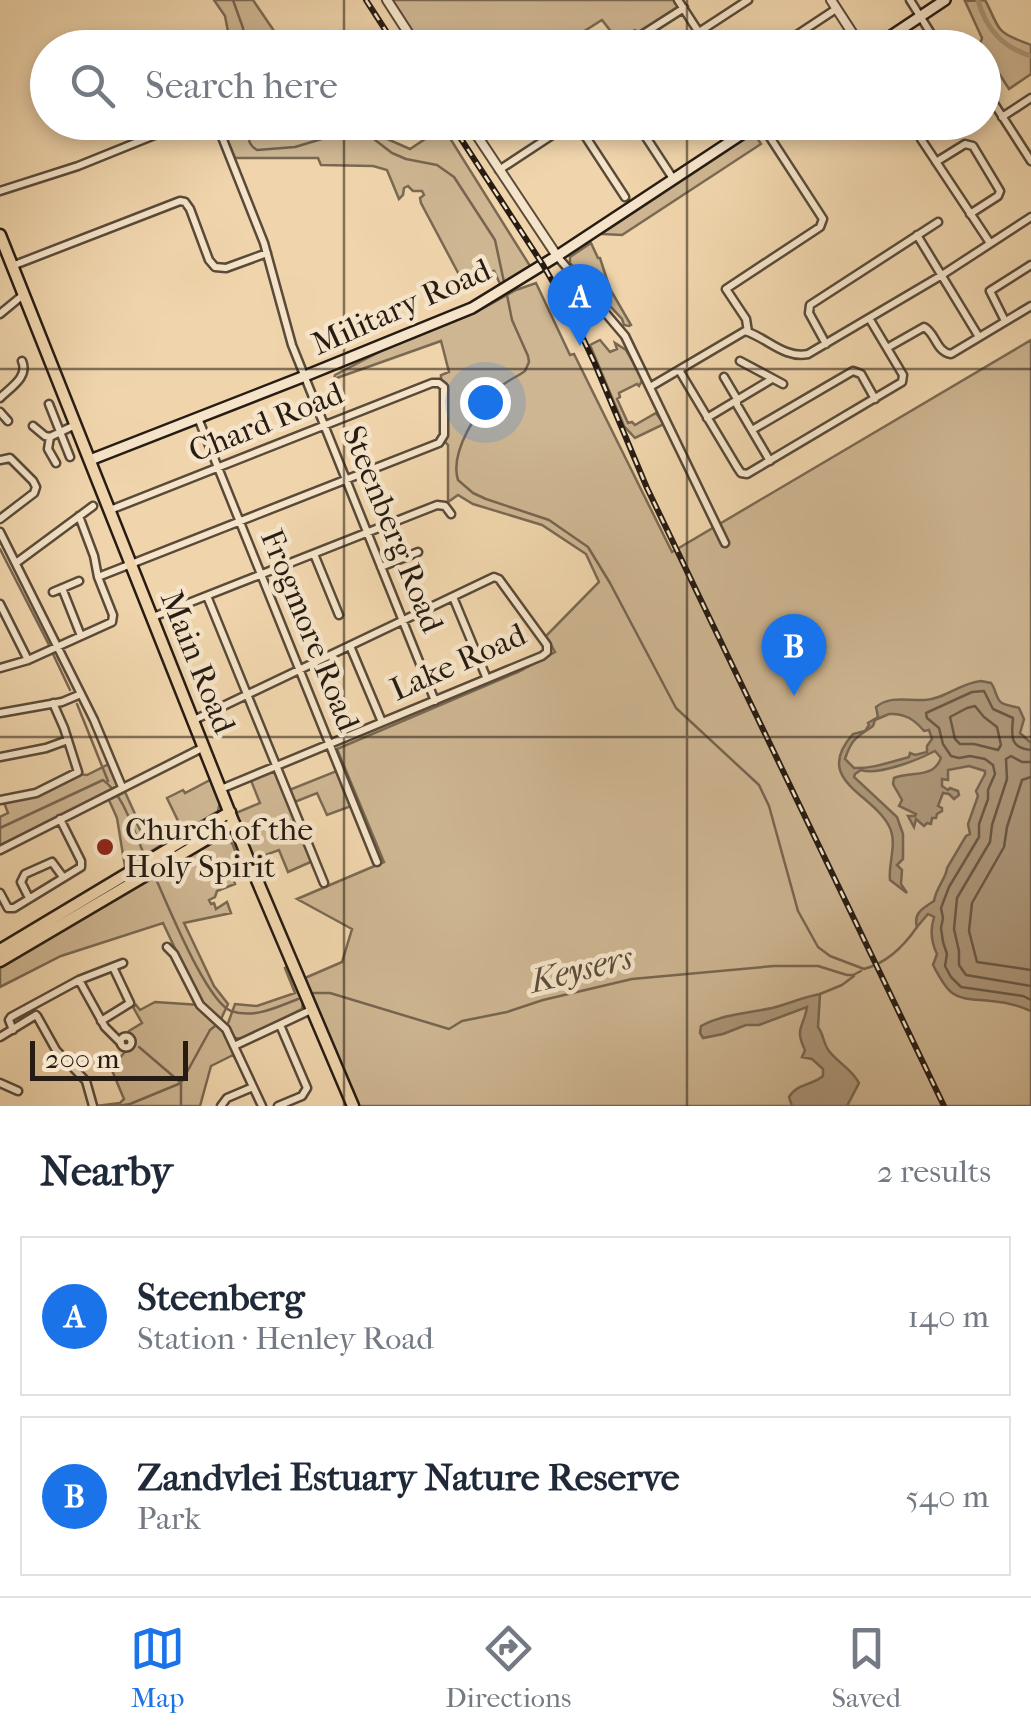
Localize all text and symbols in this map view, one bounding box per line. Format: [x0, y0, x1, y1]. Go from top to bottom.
search box [30, 30, 1001, 140]
icon: search [65, 58, 120, 113]
text: Search here [145, 63, 338, 108]
street label: Military Road [306, 251, 497, 363]
pin: A [548, 264, 612, 346]
street label: Chard Road [183, 374, 349, 470]
your location [460, 377, 511, 428]
street label: Steenberg Road [335, 420, 451, 638]
street label: Frogmore Road [253, 524, 367, 737]
street label: Main Road [153, 585, 244, 739]
pin: B [762, 614, 826, 696]
street label: Lake Road [385, 616, 532, 708]
place label: Church of the Holy Spirit [125, 811, 313, 885]
marker: Church of the Holy Spirit [94, 836, 116, 858]
water label: Keysers [523, 936, 638, 1002]
scale bar [30, 1036, 188, 1080]
text: 200 m [45, 1042, 120, 1075]
text: Nearby [40, 1147, 172, 1196]
text: 2 results [877, 1153, 991, 1190]
text: Steenberg [137, 1275, 305, 1320]
text: A [64, 1298, 85, 1335]
text: 140 m [908, 1298, 989, 1335]
text: Station · Henley Road [137, 1320, 434, 1357]
text: Zandvlei Estuary Nature Reserve [137, 1455, 680, 1500]
text: B [64, 1478, 85, 1515]
text: 540 m [905, 1478, 989, 1515]
text: Park [137, 1500, 201, 1537]
tab: Map [130, 1621, 185, 1714]
tab: Directions [445, 1621, 571, 1714]
tab: Saved [831, 1621, 901, 1714]

